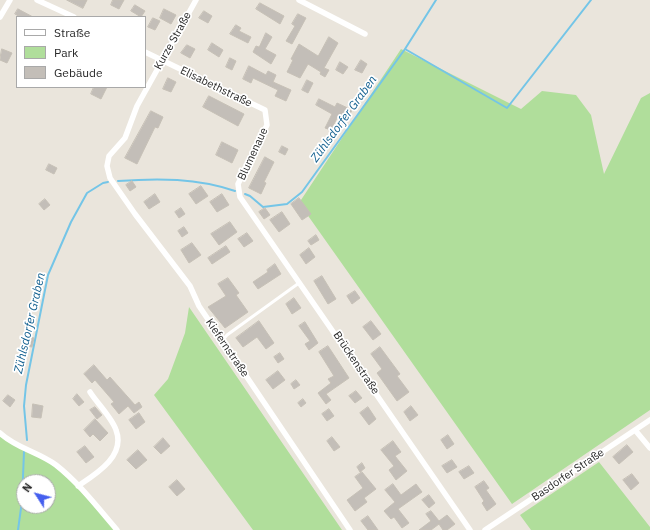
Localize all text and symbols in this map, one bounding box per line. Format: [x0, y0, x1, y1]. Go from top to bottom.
street label: Kurze Straße [152, 10, 194, 72]
legend [16, 16, 146, 88]
text: Straße [54, 25, 90, 40]
text: Park [54, 45, 78, 60]
street label: Elisabethstraße [178, 64, 254, 110]
text: Gebäude [54, 65, 103, 80]
water label: Zühlsdorfer Graben [308, 73, 380, 165]
street label: Blumenaue [235, 126, 271, 182]
water label: Zühlsdorfer Graben [11, 271, 49, 375]
street label: Kiefernstraße [203, 316, 251, 380]
street label: Brückenstraße [330, 329, 382, 397]
street label: Basdorfer Straße [529, 446, 607, 504]
north arrow [16, 474, 56, 514]
text: N [19, 480, 35, 495]

